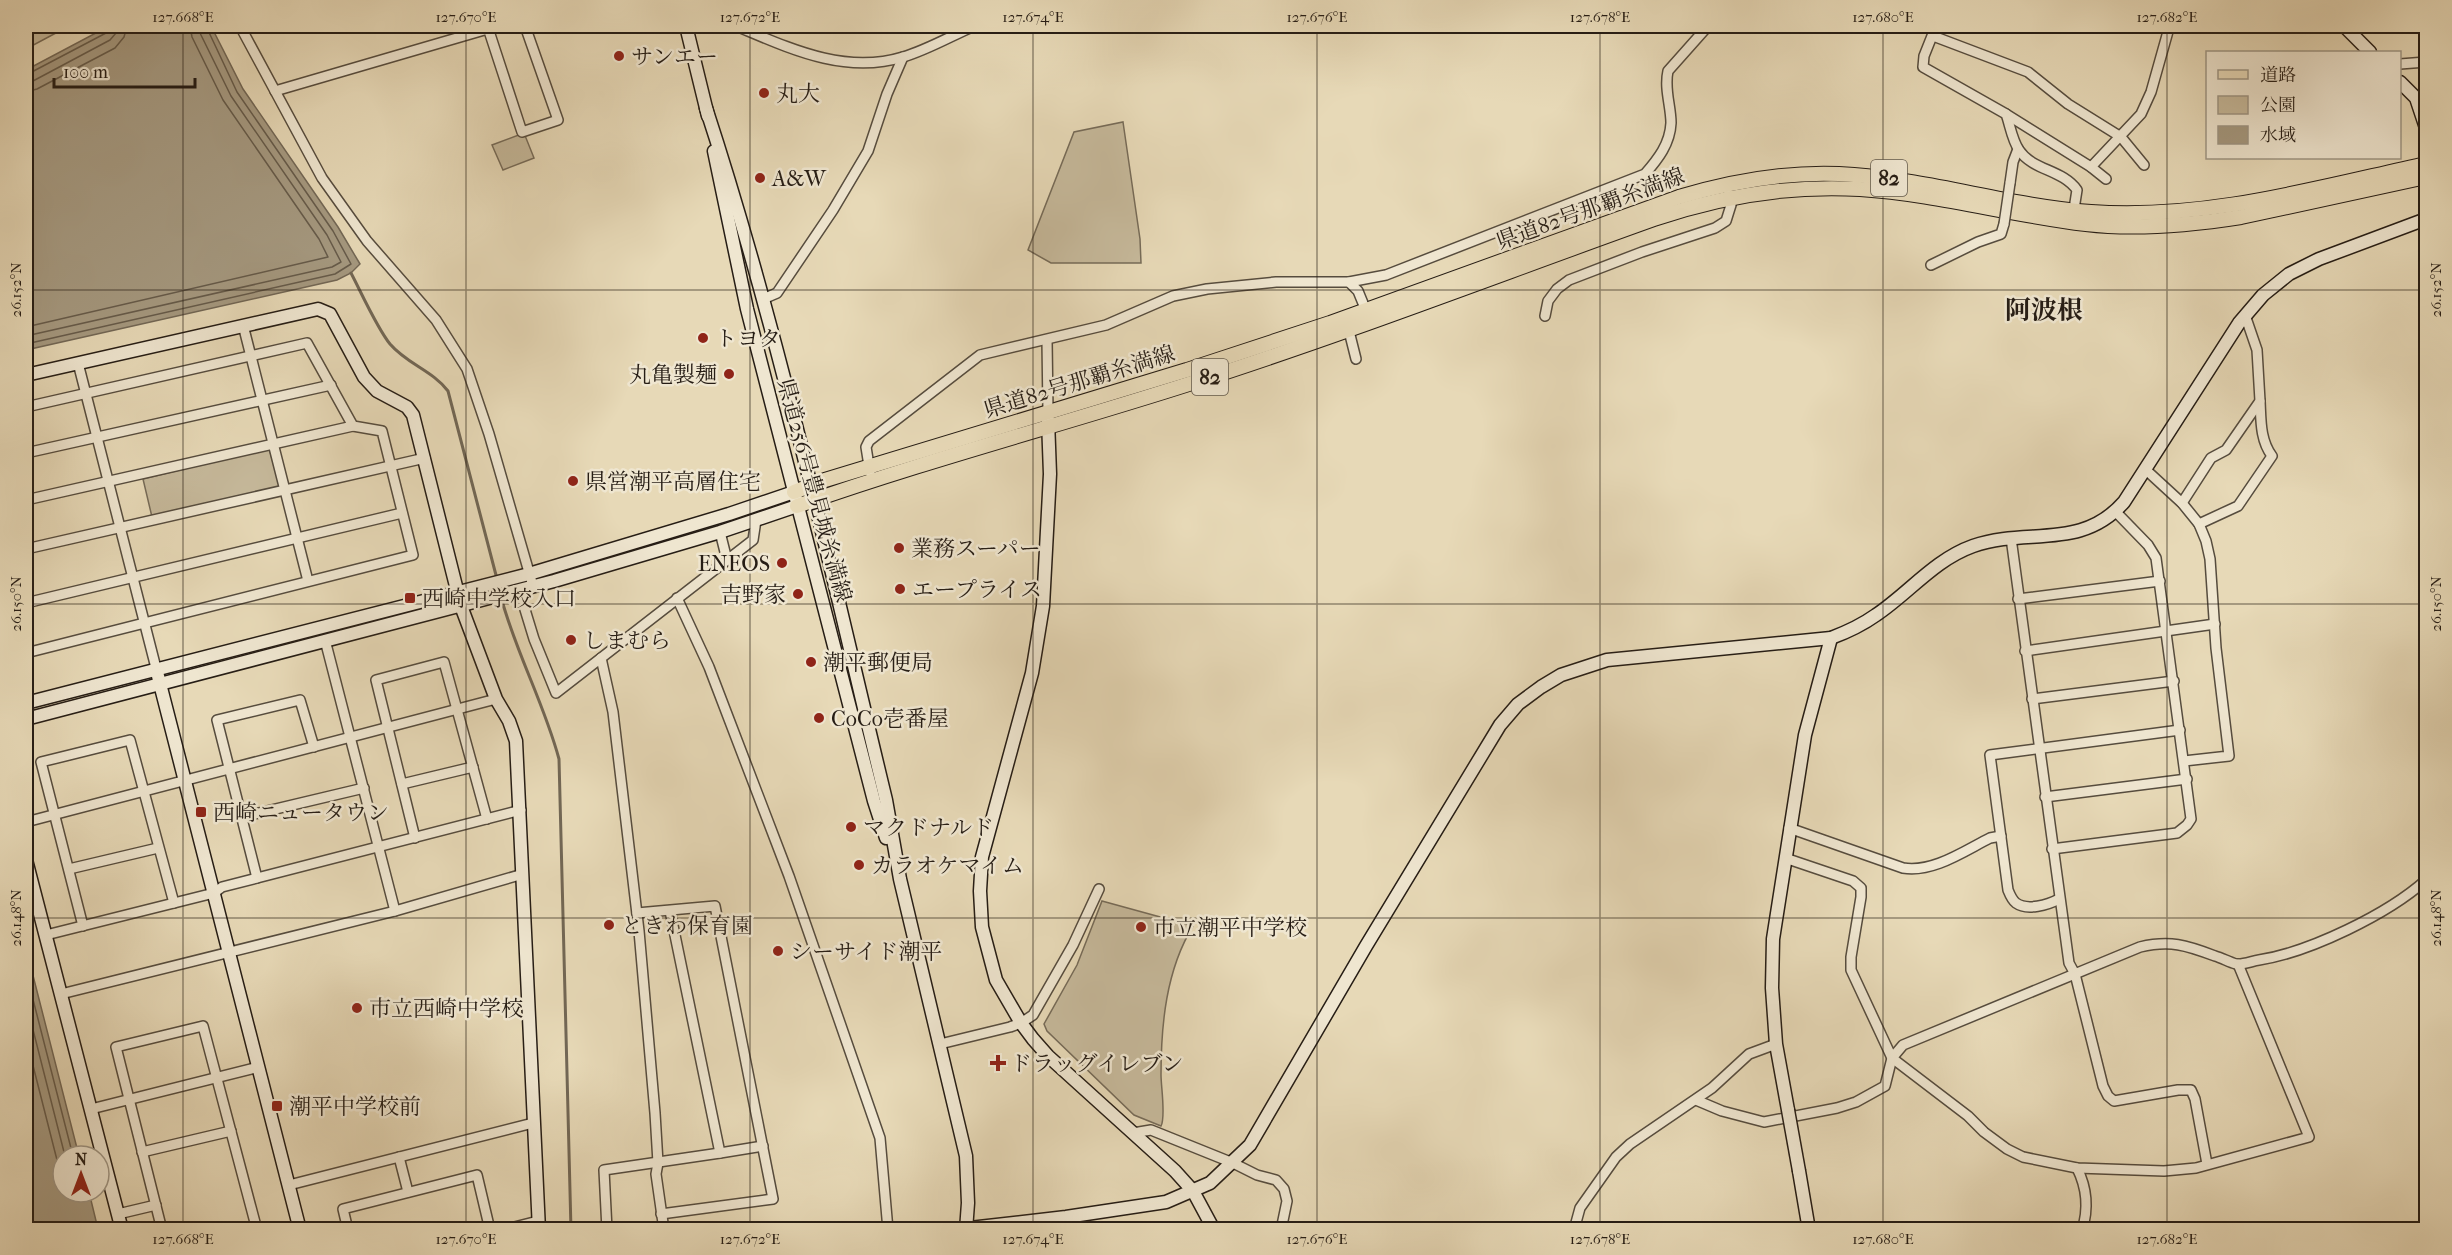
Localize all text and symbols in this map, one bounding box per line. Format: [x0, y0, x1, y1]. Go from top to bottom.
text: 127.668°E [152, 8, 214, 26]
text: 127.670°E [435, 8, 497, 26]
text: 127.672°E [720, 8, 780, 26]
text: 127.674°E [1002, 8, 1064, 26]
text: 127.676°E [1287, 8, 1347, 26]
text: 127.678°E [1570, 8, 1630, 26]
text: 127.680°E [1852, 8, 1914, 26]
text: 127.682°E [2137, 8, 2197, 26]
place label: サンエー [631, 44, 718, 70]
marker: サンエー [612, 49, 626, 63]
scale bar [54, 51, 195, 89]
legend [2206, 51, 2401, 159]
text: 100 m [63, 62, 108, 83]
text: 道路 [2260, 65, 2296, 86]
place label: 丸大 [776, 81, 820, 107]
marker: 丸大 [757, 86, 771, 100]
text: 公園 [2260, 95, 2296, 116]
text: 水域 [2260, 125, 2296, 146]
road number: 82 [1871, 160, 1907, 196]
street label: 県道82号那覇糸満線 [1493, 163, 1688, 255]
place label: A&W [771, 166, 827, 192]
marker: A&W [753, 171, 767, 185]
text: 26.152°N [7, 262, 25, 318]
text: 26.152°N [2427, 262, 2445, 318]
district label: 阿波根 [2005, 295, 2083, 326]
place label: トヨタ [715, 326, 781, 352]
marker: トヨタ [696, 331, 710, 345]
street label: 県道82号那覇糸満線 [981, 341, 1178, 423]
road number: 82 [1192, 359, 1228, 395]
place label: 丸亀製麺 [629, 362, 717, 388]
marker: 丸亀製麺 [722, 367, 736, 381]
street label: 県道256号豊見城糸満線 [772, 375, 856, 605]
place label: 県営潮平高層住宅 [585, 469, 761, 495]
marker: 県営潮平高層住宅 [566, 474, 580, 488]
place label: 業務スーパー [911, 536, 1041, 562]
marker: 業務スーパー [892, 541, 906, 555]
place label: ENEOS [698, 551, 770, 577]
marker: ENEOS [775, 556, 789, 570]
text: 26.150°N [7, 576, 25, 632]
text: 26.150°N [2427, 576, 2445, 632]
place label: エープライス [912, 577, 1042, 603]
place label: 吉野家 [720, 582, 786, 608]
marker: エープライス [893, 582, 907, 596]
place label: 西崎中学校入口 [422, 586, 576, 612]
marker: 吉野家 [791, 587, 805, 601]
marker: 西崎中学校入口 [403, 591, 417, 605]
place label: しまむら [583, 628, 671, 654]
marker: しまむら [564, 633, 578, 647]
place label: 潮平郵便局 [823, 650, 933, 676]
marker: 潮平郵便局 [804, 655, 818, 669]
place label: CoCo壱番屋 [831, 706, 949, 732]
marker: CoCo壱番屋 [812, 711, 826, 725]
place label: 西崎ニュータウン [213, 800, 389, 826]
marker: 西崎ニュータウン [194, 805, 208, 819]
place label: マクドナルド [863, 815, 994, 841]
marker: マクドナルド [844, 820, 858, 834]
place label: カラオケマイム [871, 853, 1024, 879]
marker: カラオケマイム [852, 858, 866, 872]
text: 26.148°N [7, 889, 25, 947]
text: 26.148°N [2427, 889, 2445, 947]
place label: ときわ保育園 [621, 913, 753, 939]
place label: 市立潮平中学校 [1153, 915, 1307, 941]
marker: ときわ保育園 [602, 918, 616, 932]
marker: 市立潮平中学校 [1134, 920, 1148, 934]
place label: シーサイド潮平 [790, 939, 942, 965]
marker: シーサイド潮平 [771, 944, 785, 958]
place label: 市立西崎中学校 [369, 996, 523, 1022]
marker: 市立西崎中学校 [350, 1001, 364, 1015]
place label: ドラッグイレブン [1010, 1051, 1184, 1077]
marker: ドラッグイレブン [991, 1056, 1005, 1070]
place label: 潮平中学校前 [289, 1094, 421, 1120]
marker: 潮平中学校前 [270, 1099, 284, 1113]
north arrow [51, 1144, 111, 1204]
text: N [75, 1150, 88, 1169]
text: 127.668°E [152, 1230, 214, 1248]
text: 127.670°E [435, 1230, 497, 1248]
text: 127.672°E [720, 1230, 780, 1248]
text: 127.674°E [1002, 1230, 1064, 1248]
text: 127.676°E [1287, 1230, 1347, 1248]
text: 127.678°E [1570, 1230, 1630, 1248]
text: 127.680°E [1852, 1230, 1914, 1248]
text: 127.682°E [2137, 1230, 2197, 1248]

